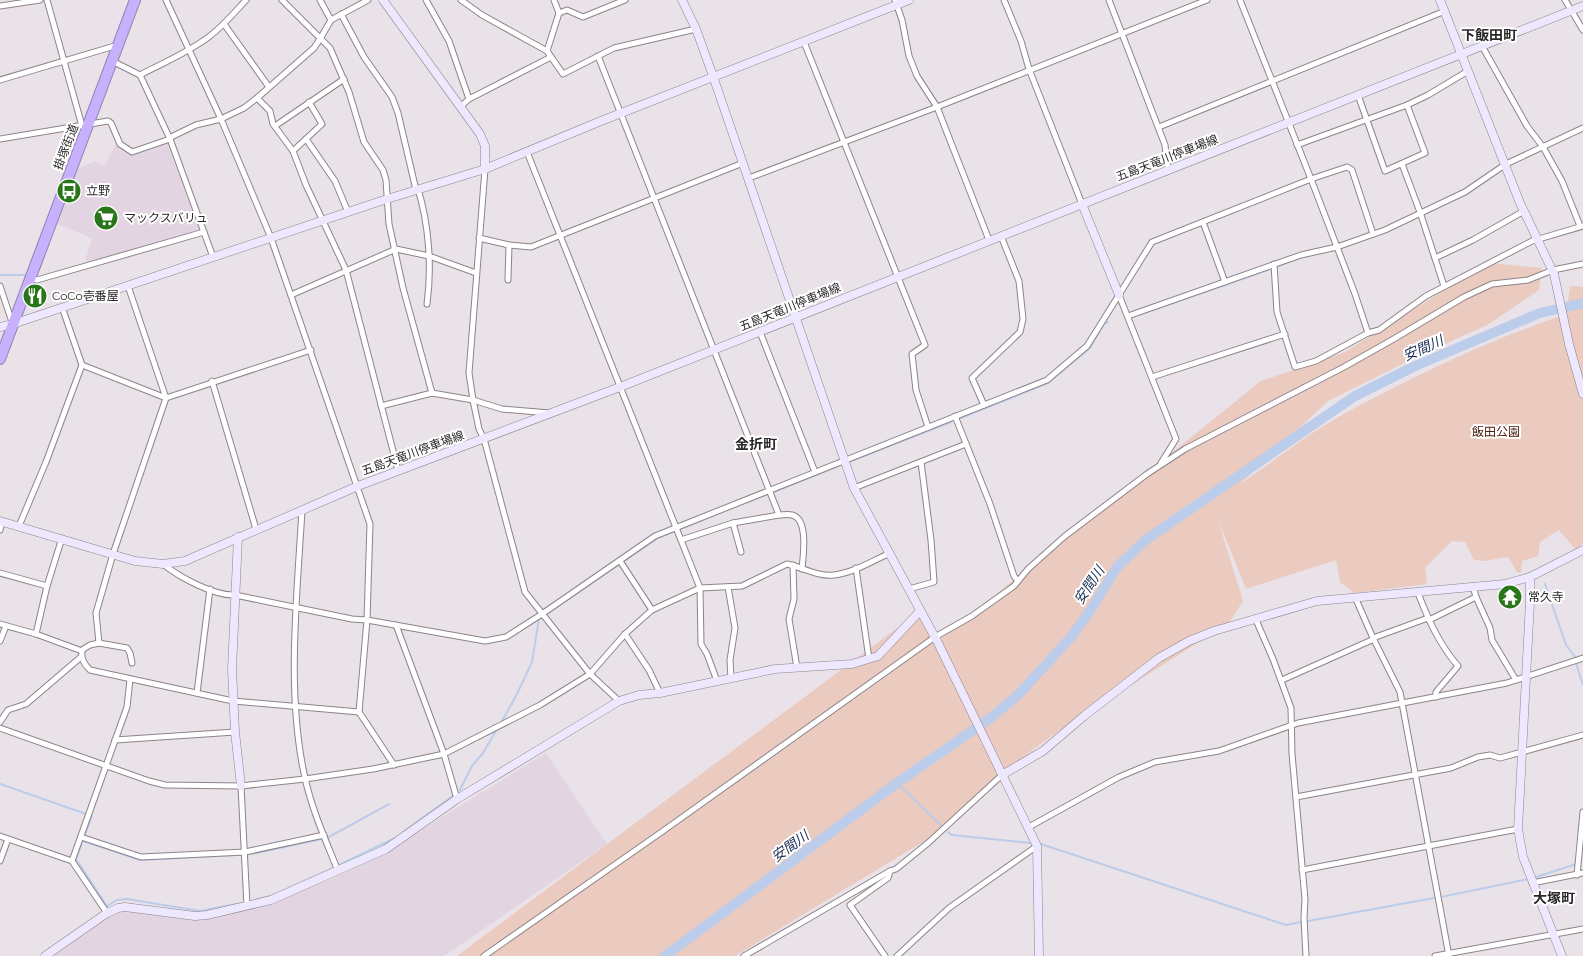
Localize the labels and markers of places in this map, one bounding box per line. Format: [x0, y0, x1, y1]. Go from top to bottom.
bus stop icon: 立野 [56, 178, 82, 204]
place label: 立野 [86, 184, 110, 198]
supermarket icon: マックスバリュ [93, 205, 119, 231]
place label: マックスバリュ [124, 211, 208, 225]
restaurant icon: CoCo壱番屋 [22, 283, 48, 309]
place label: CoCo壱番屋 [52, 289, 119, 303]
temple icon: 常久寺 [1497, 584, 1523, 610]
place label: 常久寺 [1528, 590, 1564, 604]

